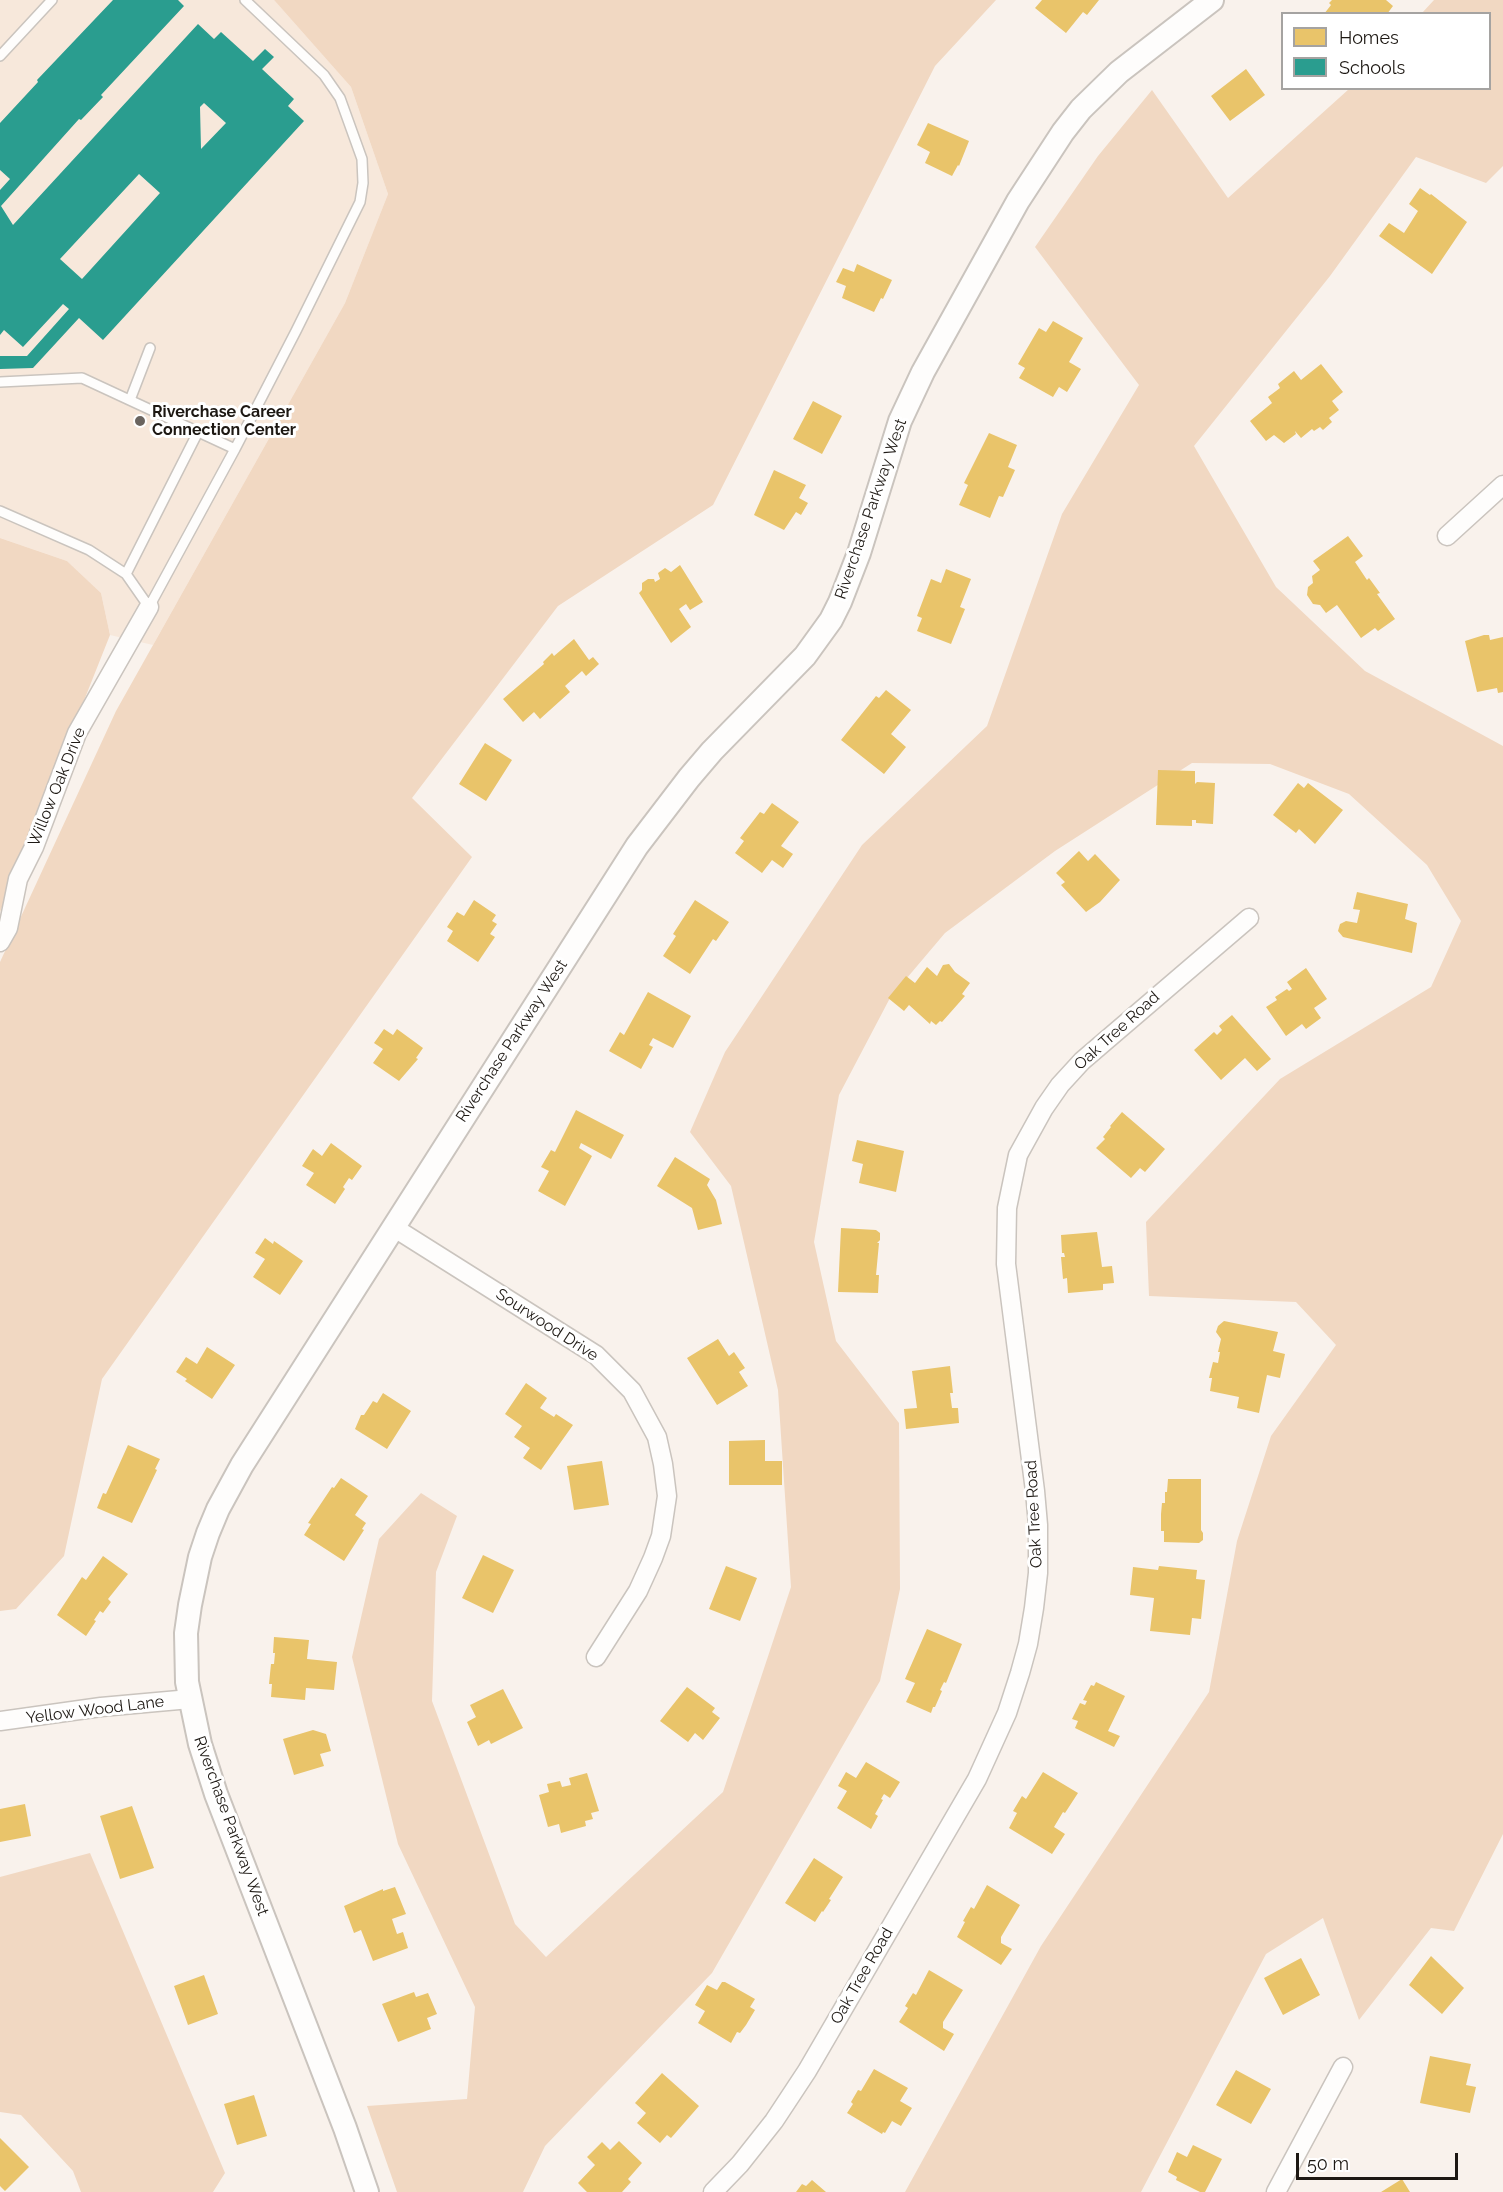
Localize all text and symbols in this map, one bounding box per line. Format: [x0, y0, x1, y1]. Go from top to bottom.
legend [1281, 12, 1491, 90]
text: Homes [1339, 27, 1399, 48]
text: Schools [1339, 57, 1405, 78]
place label: Riverchase Career Connection Center [152, 402, 296, 440]
marker: Riverchase Career Connection Center [133, 414, 147, 428]
street label: Riverchase Parkway West [831, 416, 911, 602]
street label: Willow Oak Drive [24, 725, 90, 849]
street label: Riverchase Parkway West [452, 956, 572, 1126]
street label: Oak Tree Road [1070, 988, 1164, 1074]
street label: Sourwood Drive [492, 1285, 602, 1365]
street label: Oak Tree Road [1022, 1459, 1046, 1569]
street label: Yellow Wood Lane [25, 1692, 165, 1728]
street label: Riverchase Parkway West [190, 1734, 272, 1918]
street label: Oak Tree Road [827, 1924, 897, 2028]
scale bar [1299, 2141, 1461, 2179]
text: 50 m [1307, 2153, 1349, 2174]

